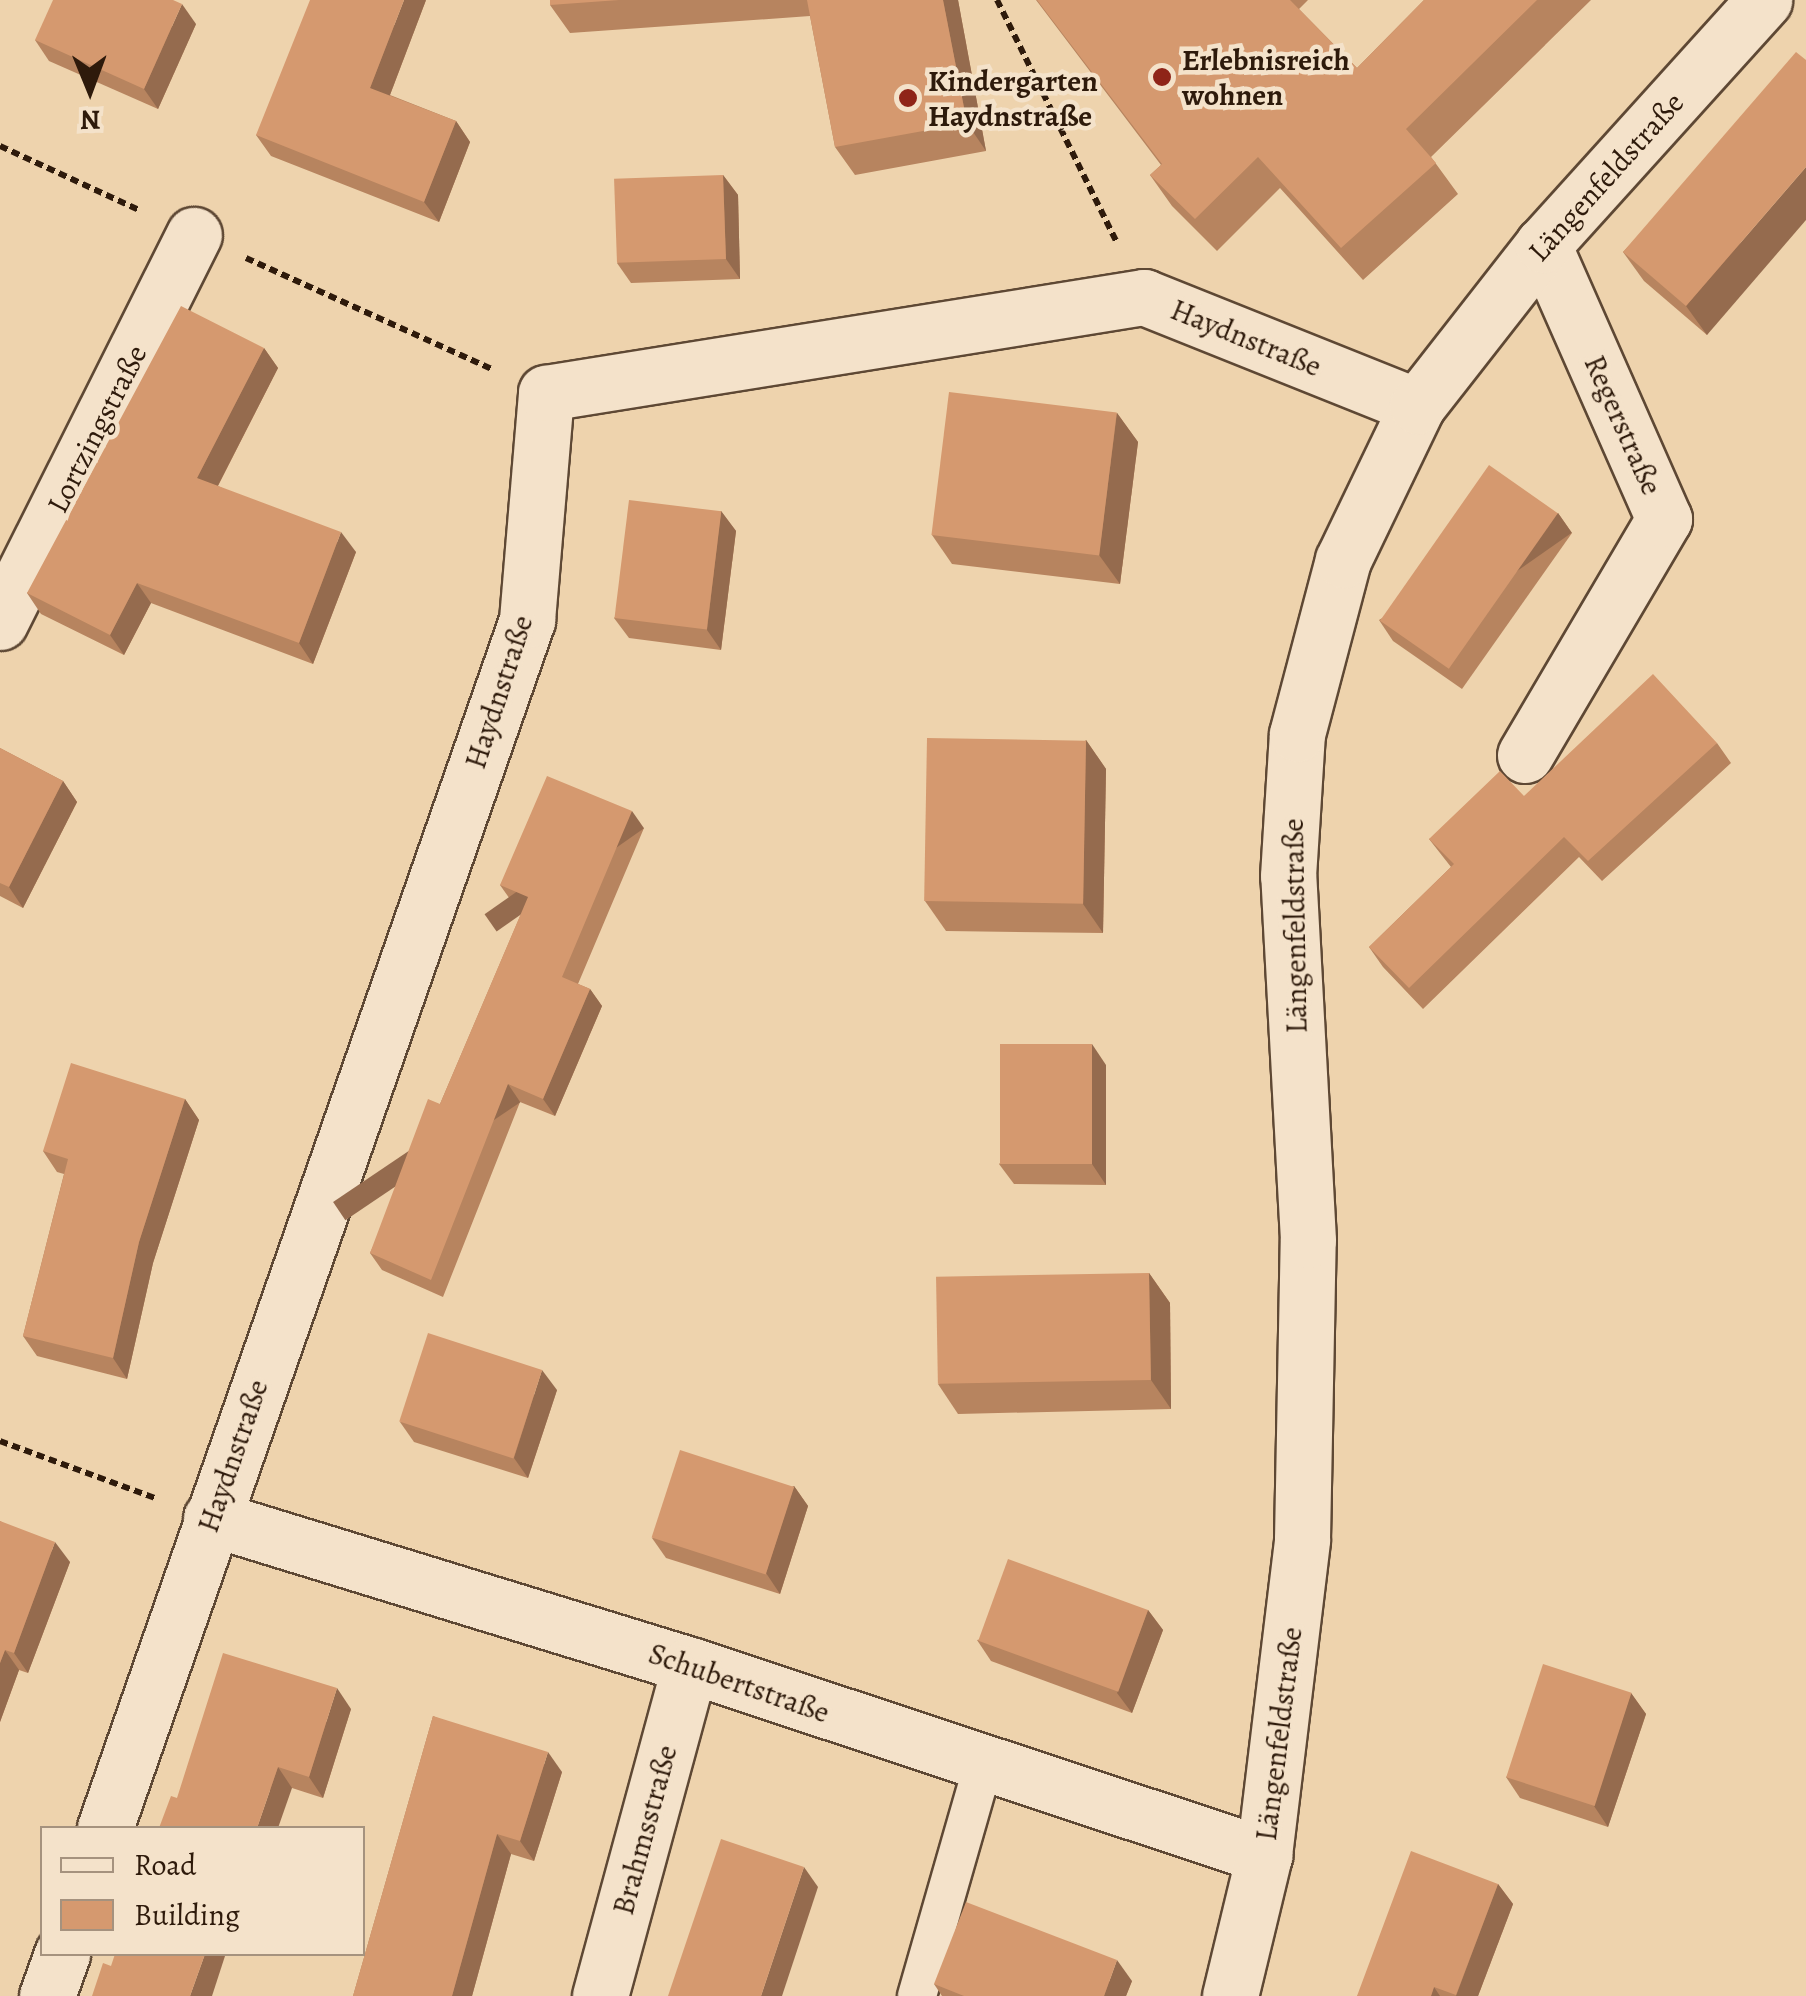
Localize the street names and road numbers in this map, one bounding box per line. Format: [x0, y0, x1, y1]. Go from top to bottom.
street label: Längenfeldstraße [1521, 85, 1691, 269]
street label: Haydnstraße [1165, 291, 1327, 385]
street label: Lortzingstraße [39, 339, 155, 519]
street label: Regerstraße [1576, 350, 1670, 500]
street label: Haydnstraße [457, 611, 541, 773]
street label: Längenfeldstraße [1275, 818, 1315, 1034]
street label: Haydnstraße [190, 1375, 276, 1537]
street label: Längenfeldstraße [1248, 1625, 1310, 1843]
street label: Schubertstraße [644, 1635, 834, 1731]
street label: Brahmsstraße [605, 1741, 685, 1919]

